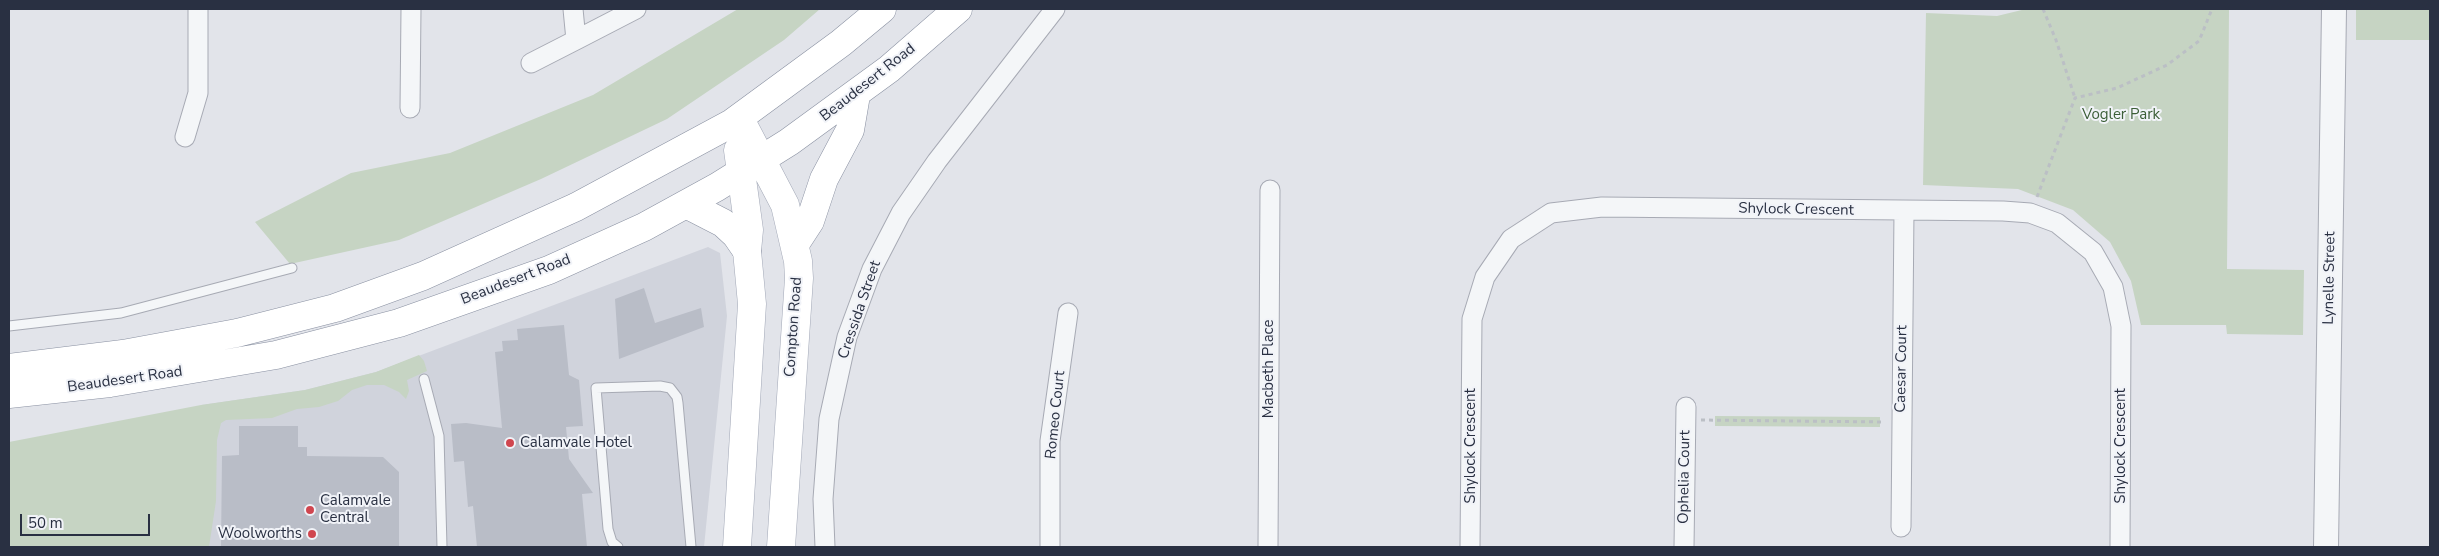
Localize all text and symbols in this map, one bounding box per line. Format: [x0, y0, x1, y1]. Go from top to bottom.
street label: Beaudesert Road [817, 40, 919, 126]
park label: Vogler Park [2082, 106, 2160, 124]
street label: Shylock Crescent [1738, 200, 1854, 220]
street label: Lynelle Street [2320, 231, 2340, 325]
street label: Beaudesert Road [459, 251, 573, 309]
street label: Cressida Street [835, 259, 885, 361]
street label: Compton Road [782, 276, 806, 378]
street label: Macbeth Place [1260, 320, 1278, 418]
street label: Caesar Court [1892, 325, 1912, 413]
street label: Beaudesert Road [66, 363, 184, 397]
street label: Romeo Court [1042, 370, 1070, 460]
street label: Shylock Crescent [1462, 388, 1480, 504]
street label: Shylock Crescent [2112, 388, 2130, 504]
street label: Ophelia Court [1675, 430, 1695, 524]
place label: Calamvale Hotel [520, 434, 632, 452]
marker: Calamvale Hotel [504, 437, 516, 449]
place label: Calamvale Central [320, 492, 391, 527]
scale bar [22, 504, 152, 536]
marker: Calamvale Central [304, 504, 316, 516]
text: 50 m [28, 513, 63, 533]
place label: Woolworths [218, 525, 302, 543]
marker: Woolworths [306, 528, 318, 540]

